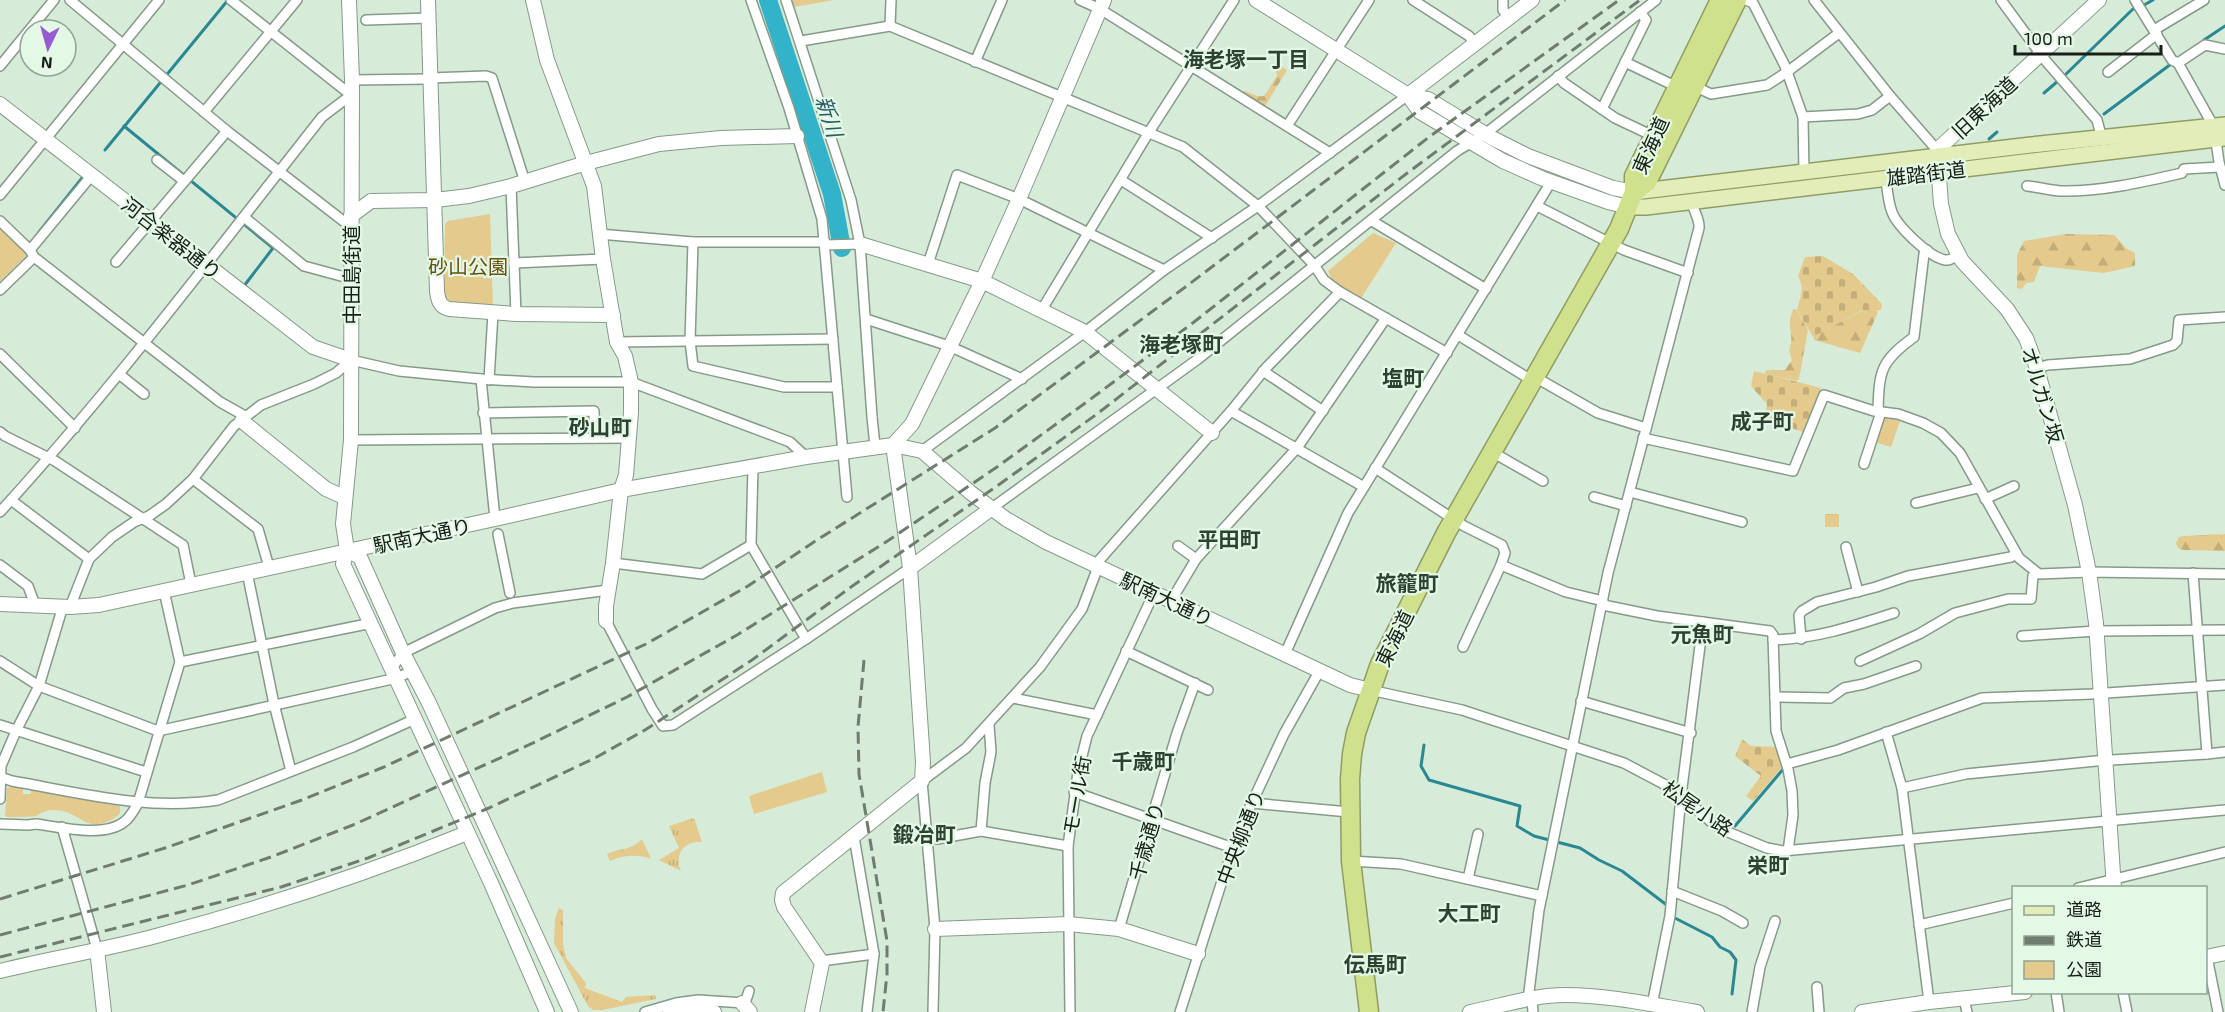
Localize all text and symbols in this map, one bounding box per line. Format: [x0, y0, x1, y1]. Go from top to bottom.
north arrow [18, 18, 78, 78]
scale bar [2015, 18, 2160, 56]
text: 100 m [2024, 27, 2073, 49]
district label: 海老塚一丁目 [1183, 46, 1309, 71]
text: N [40, 53, 53, 73]
street label: 旧東海道 [1947, 71, 2021, 143]
water label: 新川 [812, 92, 849, 142]
street label: 東海道 [1627, 113, 1673, 177]
street label: 雄踏街道 [1885, 156, 1967, 190]
street label: 河合楽器通り [117, 192, 227, 284]
street label: 中田島街道 [339, 225, 363, 325]
park label: 砂山公園 [428, 254, 508, 278]
district label: 海老塚町 [1139, 331, 1223, 356]
street label: オルガン坂 [2017, 344, 2069, 446]
district label: 塩町 [1382, 365, 1424, 390]
district label: 成子町 [1731, 408, 1794, 433]
district label: 砂山町 [569, 414, 632, 439]
street label: 駅南大通り [371, 513, 473, 557]
district label: 平田町 [1198, 526, 1261, 551]
street label: 駅南大通り [1117, 567, 1217, 631]
district label: 旅籠町 [1376, 570, 1439, 595]
street label: 東海道 [1370, 606, 1418, 670]
district label: 元魚町 [1671, 621, 1734, 646]
district label: 千歳町 [1112, 748, 1175, 773]
street label: モール街 [1057, 754, 1095, 836]
street label: 松尾小路 [1658, 775, 1738, 841]
street label: 中央柳通り [1211, 786, 1269, 888]
street label: 千歳通り [1123, 799, 1169, 883]
district label: 鍛冶町 [893, 821, 956, 846]
district label: 栄町 [1747, 852, 1789, 877]
legend [2012, 886, 2207, 994]
text: 道路 [2066, 898, 2102, 920]
district label: 大工町 [1438, 900, 1501, 925]
text: 鉄道 [2066, 928, 2102, 950]
district label: 伝馬町 [1344, 951, 1407, 976]
text: 公園 [2066, 958, 2102, 980]

